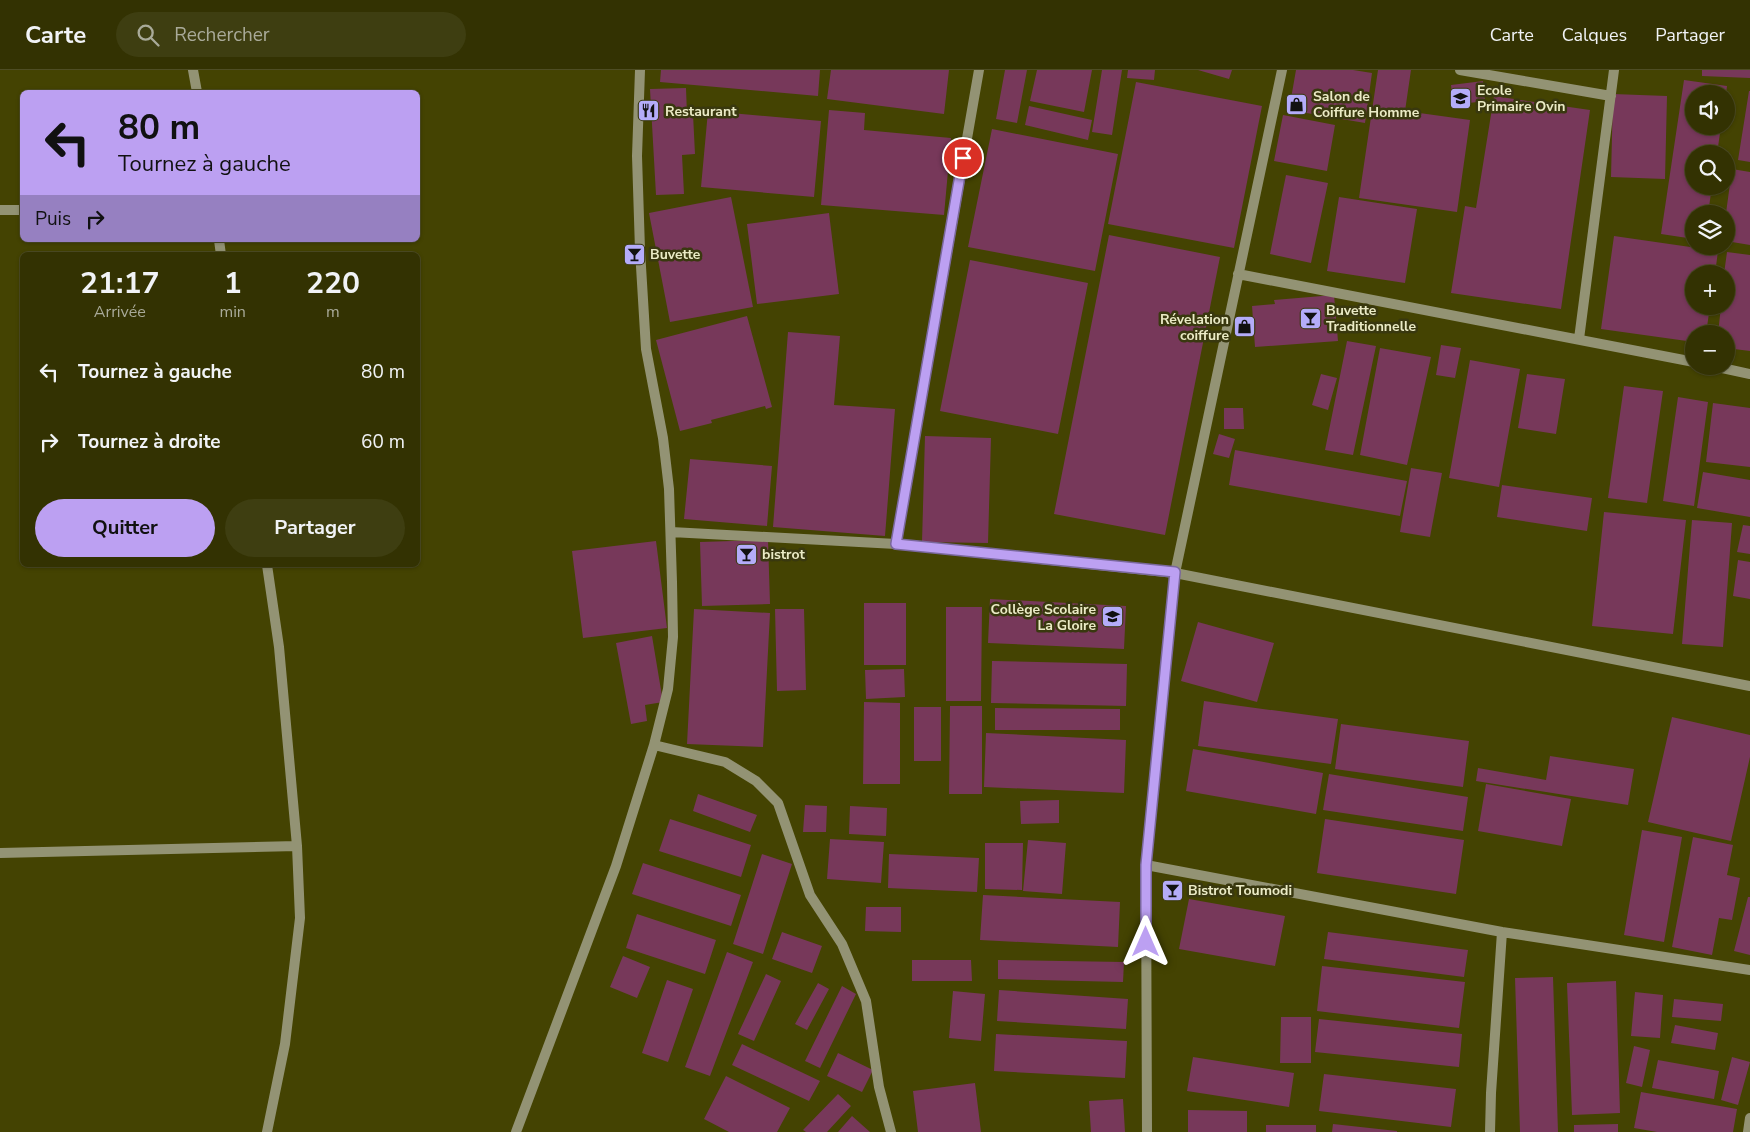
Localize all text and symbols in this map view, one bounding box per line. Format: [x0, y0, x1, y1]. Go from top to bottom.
search box [116, 12, 466, 57]
text: Carte [25, 19, 86, 51]
icon: search [134, 21, 162, 49]
text: Rechercher [174, 22, 270, 48]
text: Carte [1490, 23, 1534, 47]
text: Calques [1562, 23, 1627, 47]
text: Partager [1655, 23, 1725, 47]
place label: Ecole Primaire Ovin [1477, 81, 1565, 116]
map controls [1685, 85, 1735, 375]
button: sound [1685, 85, 1735, 135]
school or university icon: Ecole Primaire Ovin [1449, 86, 1473, 110]
place label: Salon de Coiffure Homme [1313, 87, 1420, 122]
shop icon: Salon de Coiffure Homme [1285, 92, 1309, 116]
restaurant icon: Restaurant [637, 99, 661, 123]
place label: Restaurant [665, 102, 737, 121]
text: 80 m [118, 104, 200, 151]
icon: left [35, 110, 100, 175]
pin [942, 137, 984, 179]
icon: arrive [949, 144, 977, 172]
button: search [1685, 145, 1735, 195]
text: Tournez à gauche [118, 149, 291, 179]
icon: right [81, 205, 109, 233]
button: layers [1685, 205, 1735, 255]
text: Puis [35, 206, 71, 232]
bar icon: Buvette [622, 242, 646, 266]
place label: Buvette [650, 245, 701, 264]
text: 21:17 [80, 263, 159, 304]
text: 1 [224, 263, 242, 304]
text: 220 [306, 263, 360, 304]
button: + [1685, 265, 1735, 315]
text: Arrivée [94, 301, 146, 323]
text: min [219, 301, 246, 323]
text: m [326, 301, 340, 323]
place label: Buvette Traditionnelle [1326, 301, 1416, 336]
bar icon: Buvette Traditionnelle [1298, 306, 1322, 330]
place label: Révelation coiffure [1160, 310, 1229, 345]
shop icon: Révelation coiffure [1233, 315, 1257, 339]
button: − [1685, 325, 1735, 375]
icon: left [35, 358, 63, 386]
text: Tournez à gauche [78, 359, 232, 385]
text: 80 m [361, 359, 405, 385]
icon: right [35, 428, 63, 456]
text: Tournez à droite [78, 429, 221, 455]
text: 60 m [361, 429, 405, 455]
button: Quitter [35, 499, 215, 557]
button: Partager [225, 499, 405, 557]
bar icon: bistrot [734, 542, 758, 566]
place label: bistrot [762, 545, 805, 564]
place label: Collège Scolaire La Gloire [991, 600, 1096, 635]
school or university icon: Collège Scolaire La Gloire [1100, 605, 1124, 629]
bar icon: Bistrot Toumodi [1160, 878, 1184, 902]
place label: Bistrot Toumodi [1188, 881, 1292, 900]
position arrow [1119, 915, 1171, 967]

